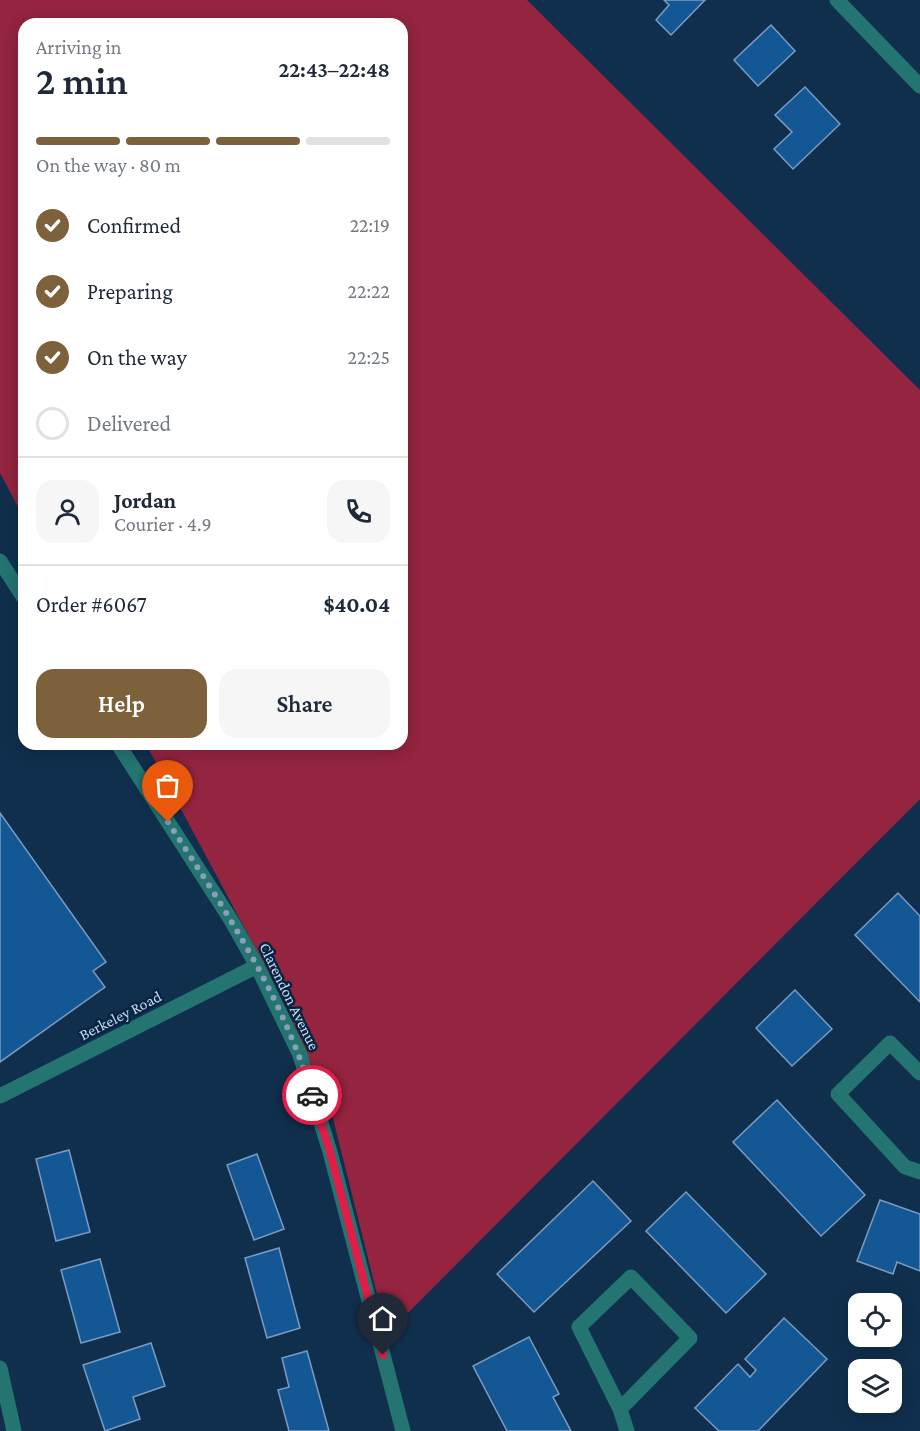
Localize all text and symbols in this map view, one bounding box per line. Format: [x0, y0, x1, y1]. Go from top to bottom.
text: Arriving in [36, 36, 121, 58]
text: 22:43–22:48 [279, 57, 390, 82]
text: 2 min [36, 59, 128, 102]
text: On the way · 80 m [36, 154, 181, 176]
icon: check [36, 209, 69, 242]
text: Confirmed [87, 213, 181, 238]
text: 22:19 [350, 214, 390, 236]
icon: check [36, 275, 69, 308]
text: Preparing [87, 279, 173, 304]
text: 22:22 [348, 280, 390, 302]
icon: check [36, 341, 69, 374]
text: On the way [87, 345, 187, 370]
text: 22:25 [348, 346, 390, 368]
text: Delivered [87, 411, 171, 436]
button: person [36, 480, 99, 543]
button: phone [327, 480, 390, 543]
text: Jordan [114, 488, 176, 513]
text: Courier · 4.9 [114, 513, 212, 535]
text: Order #6067 [36, 592, 147, 617]
text: $40.04 [324, 592, 390, 617]
button: Help [36, 669, 207, 738]
button: Share [219, 669, 390, 738]
pin [142, 760, 193, 822]
icon: bag [151, 769, 184, 802]
street label: Clarendon Avenue [256, 940, 323, 1053]
street label: Berkeley Road [76, 987, 165, 1044]
courier [282, 1065, 342, 1125]
icon: car [296, 1079, 329, 1112]
pin [357, 1293, 408, 1355]
map controls [848, 1293, 902, 1413]
button: locate [848, 1293, 902, 1347]
icon: home [366, 1302, 399, 1335]
button: layers [848, 1359, 902, 1413]

